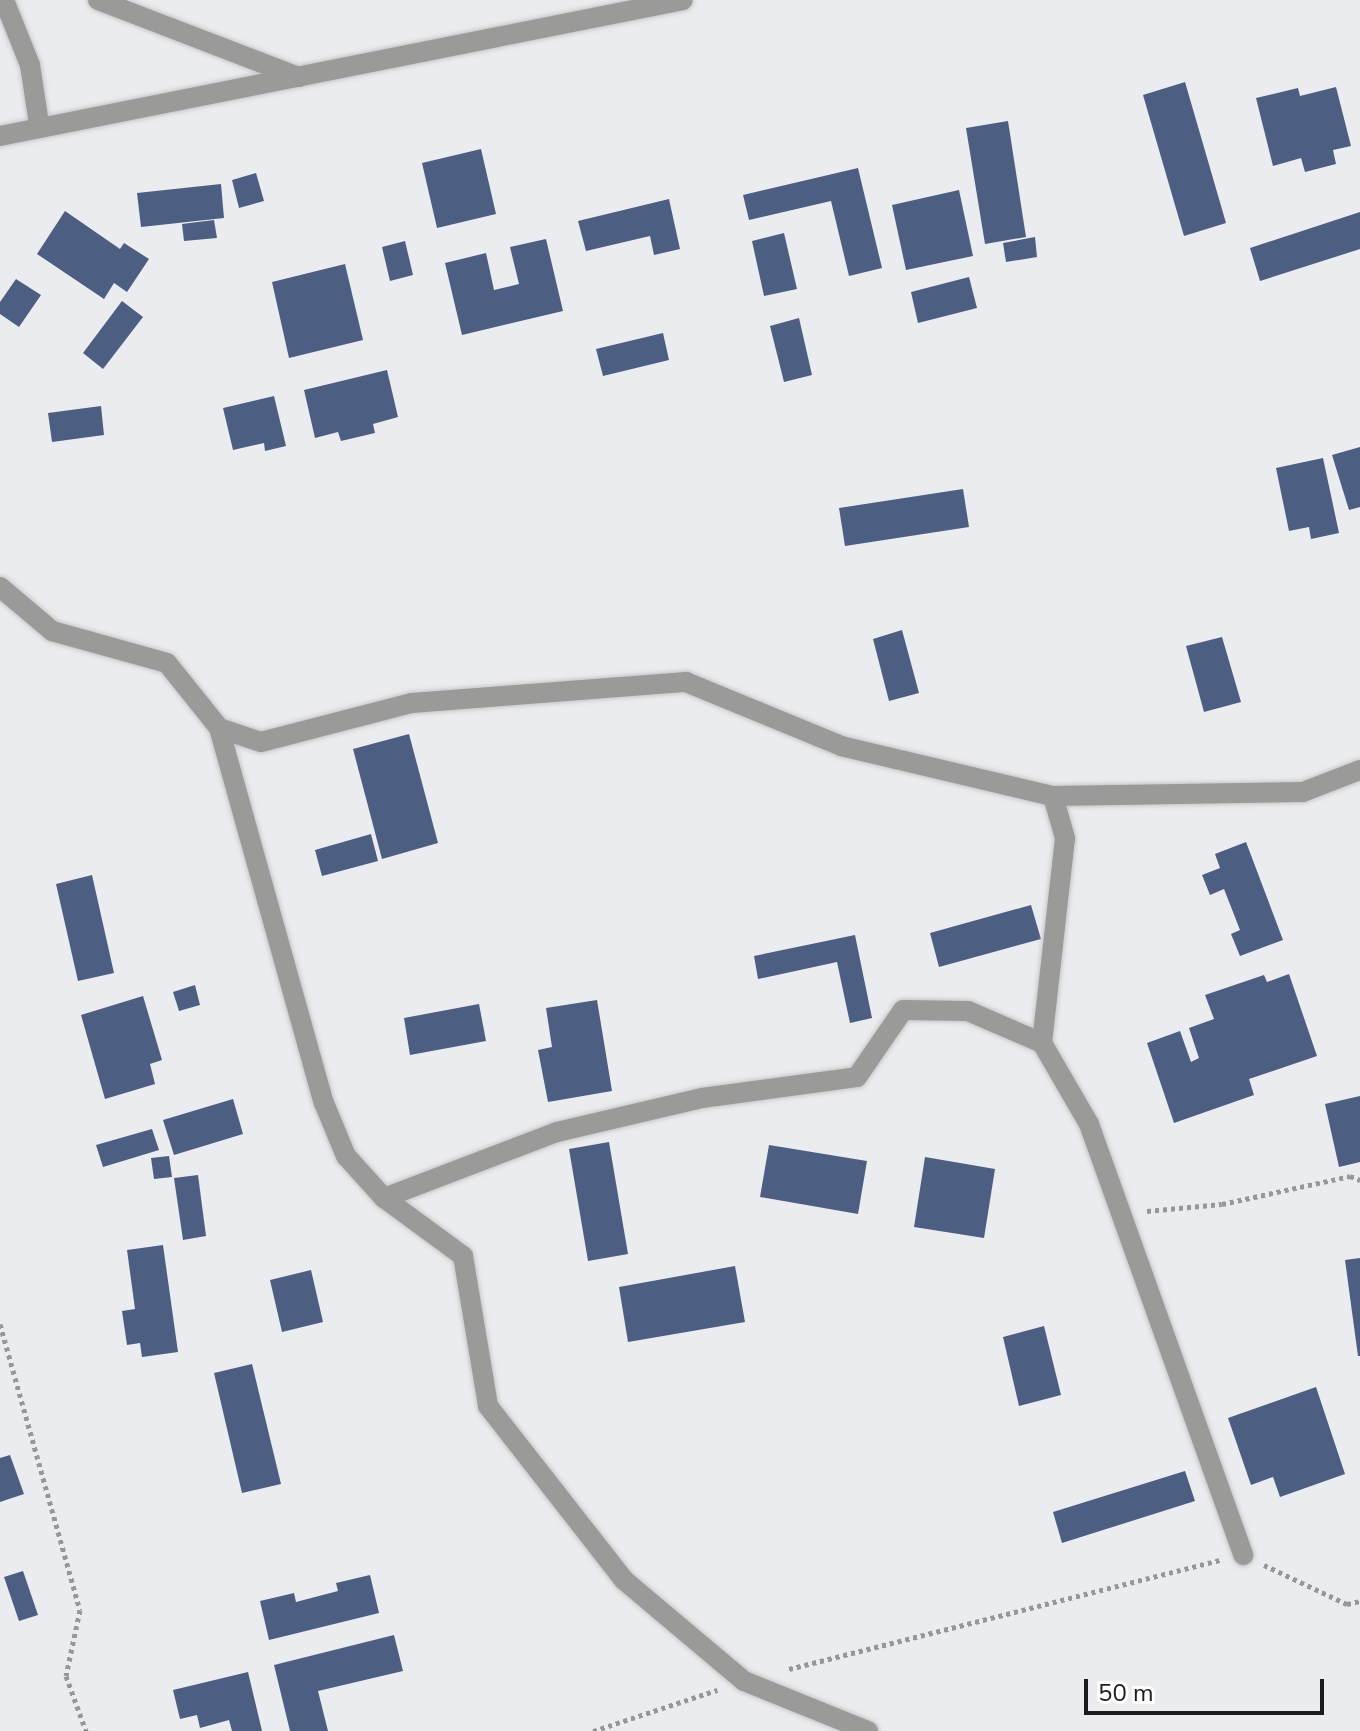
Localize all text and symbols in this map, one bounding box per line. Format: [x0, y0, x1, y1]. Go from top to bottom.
scale bar [1088, 1663, 1328, 1713]
text: 50 m [1098, 1677, 1154, 1709]

